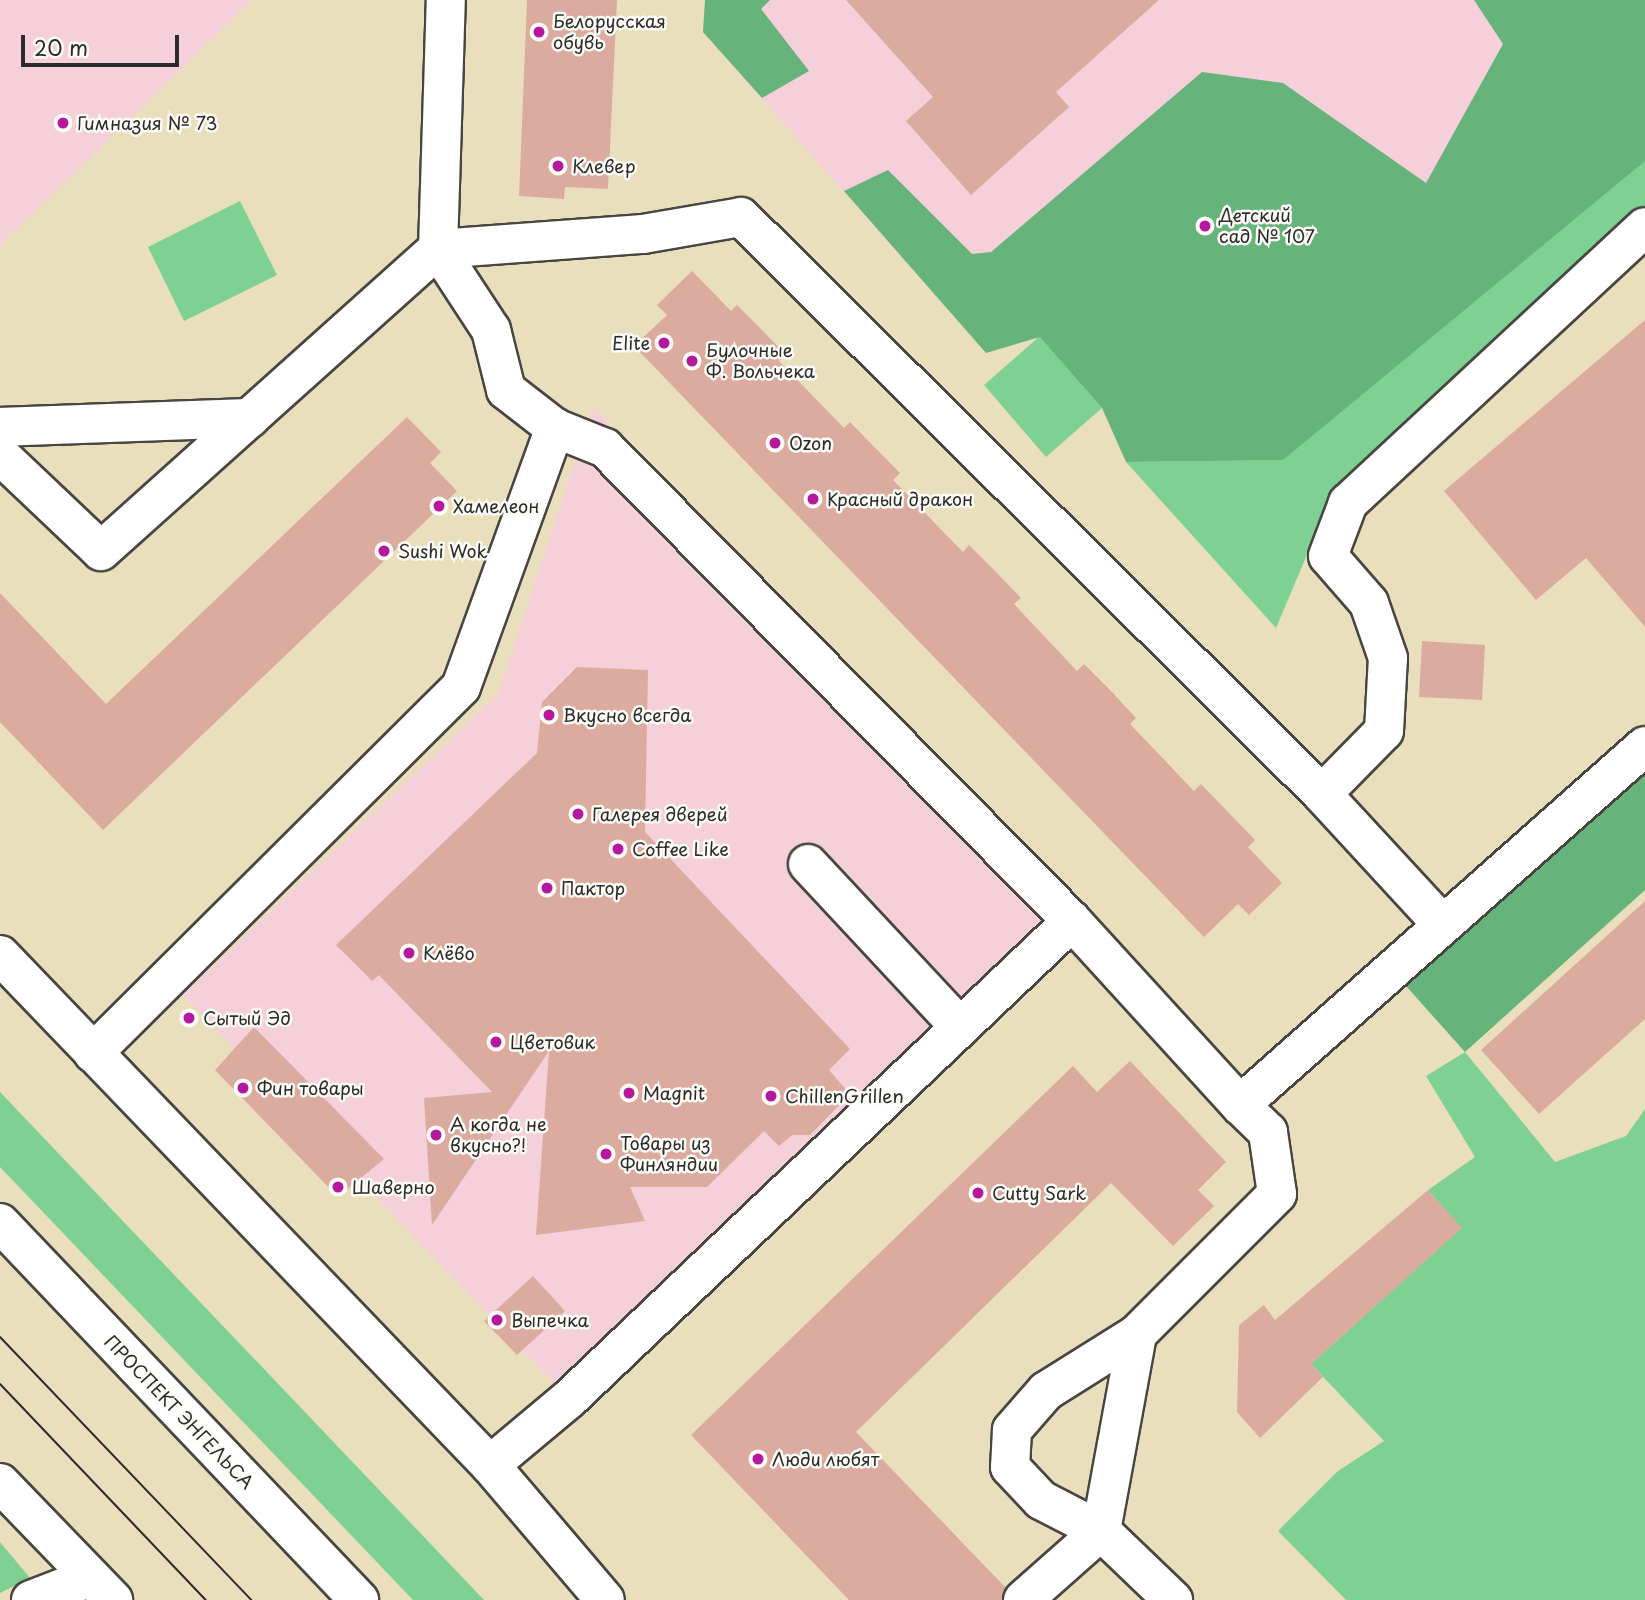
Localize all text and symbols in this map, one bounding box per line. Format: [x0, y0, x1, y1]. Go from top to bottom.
place label: Белорусская обувь [553, 11, 666, 54]
scale bar [24, 21, 182, 65]
marker: Белорусская обувь [531, 24, 547, 40]
text: 20 m [34, 31, 88, 63]
place label: Гимназия № 73 [77, 112, 217, 134]
marker: Гимназия № 73 [55, 115, 71, 131]
place label: Клевер [572, 155, 635, 177]
marker: Клевер [550, 158, 566, 174]
place label: Детский сад № 107 [1219, 205, 1315, 248]
marker: Детский сад № 107 [1197, 218, 1213, 234]
place label: Elite [612, 332, 650, 354]
marker: Elite [656, 335, 672, 351]
place label: Булочные Ф. Вольчека [706, 340, 815, 382]
marker: Булочные Ф. Вольчека [684, 353, 700, 369]
place label: Ozon [789, 432, 832, 454]
marker: Ozon [767, 435, 783, 451]
place label: Красный дракон [827, 488, 974, 510]
marker: Красный дракон [805, 491, 821, 507]
place label: Хамелеон [453, 495, 539, 517]
marker: Хамелеон [431, 498, 447, 514]
place label: Sushi Wok [398, 540, 488, 562]
marker: Sushi Wok [376, 543, 392, 559]
place label: Вкусно всегда [563, 704, 691, 726]
marker: Вкусно всегда [541, 707, 557, 723]
place label: Галерея дверей [592, 803, 729, 825]
marker: Галерея дверей [570, 806, 586, 822]
place label: Coffee Like [632, 838, 730, 860]
marker: Coffee Like [610, 841, 626, 857]
place label: Пактор [561, 877, 625, 899]
marker: Пактор [539, 880, 555, 896]
place label: Клёво [423, 942, 475, 964]
marker: Клёво [401, 945, 417, 961]
place label: Сытый Эд [203, 1007, 291, 1029]
marker: Сытый Эд [181, 1010, 197, 1026]
place label: Цветовик [510, 1031, 595, 1053]
marker: Цветовик [488, 1034, 504, 1050]
place label: Фин товары [257, 1077, 364, 1099]
marker: Фин товары [235, 1080, 251, 1096]
place label: Magnit [643, 1082, 705, 1104]
marker: Magnit [621, 1085, 637, 1101]
place label: ChillenGrillen [785, 1085, 904, 1107]
marker: ChillenGrillen [763, 1088, 779, 1104]
place label: А когда не вкусно?! [450, 1114, 546, 1156]
marker: А когда не вкусно?! [428, 1127, 444, 1143]
place label: Товары из Финляндии [620, 1133, 718, 1176]
marker: Товары из Финляндии [598, 1146, 614, 1162]
place label: Шаверно [352, 1176, 435, 1198]
marker: Шаверно [330, 1179, 346, 1195]
place label: Cutty Sark [992, 1182, 1087, 1204]
marker: Cutty Sark [970, 1185, 986, 1201]
place label: Выпечка [511, 1309, 589, 1331]
marker: Выпечка [489, 1312, 505, 1328]
street label: ПРОСПЕКТ ЭНГЕЛЬСА [99, 1330, 259, 1494]
place label: Люди любят [772, 1448, 880, 1470]
marker: Люди любят [750, 1451, 766, 1467]

